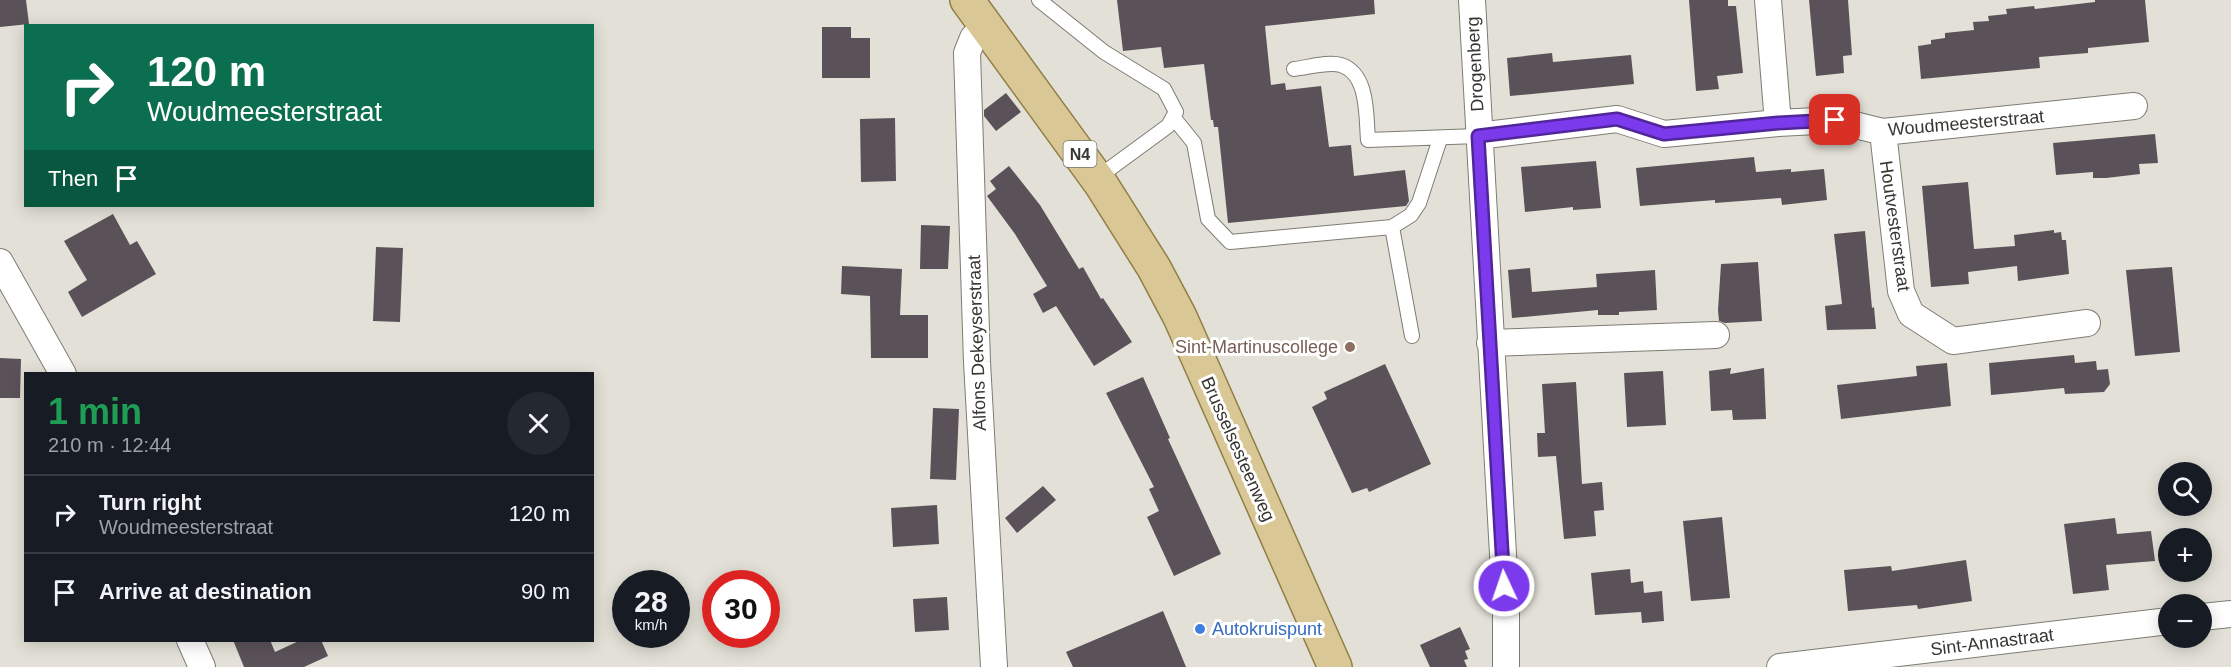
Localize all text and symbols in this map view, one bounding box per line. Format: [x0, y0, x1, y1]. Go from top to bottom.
street label: Drogenberg [1463, 16, 1487, 112]
icon: right [48, 48, 126, 126]
text: 120 m [147, 48, 266, 95]
pin [1809, 94, 1860, 145]
text: Woudmeesterstraat [147, 97, 382, 127]
icon: arrive [1818, 103, 1851, 136]
street label: Woudmeesterstraat [1887, 106, 2045, 140]
road number: N4 [1064, 141, 1096, 167]
street label: Houtvesterstraat [1876, 159, 1914, 293]
icon: arrive [110, 162, 143, 195]
text: Then [48, 166, 98, 191]
street label: Alfons Dekeyserstraat [964, 255, 990, 431]
place label: Sint-Martinuscollege [1175, 337, 1338, 357]
marker: Sint-Martinuscollege [1343, 340, 1357, 354]
street label: Brusselsesteenweg [1197, 374, 1279, 524]
text: 1 min [48, 391, 142, 432]
button: close [507, 392, 570, 455]
text: 210 m · 12:44 [48, 434, 171, 456]
map controls [2158, 462, 2212, 648]
button: search [2158, 462, 2212, 516]
text: Turn right [99, 490, 201, 515]
icon: right [48, 498, 81, 531]
text: 120 m [509, 501, 570, 526]
text: Woudmeesterstraat [99, 516, 273, 538]
button: + [2158, 528, 2212, 582]
position arrow [1472, 554, 1536, 618]
speed limit sign: 30 [702, 570, 780, 648]
icon: arrive [48, 576, 81, 609]
text: Arrive at destination [99, 579, 312, 604]
text: 90 m [521, 579, 570, 604]
text: 28 [634, 585, 668, 618]
button: − [2158, 594, 2212, 648]
text: km/h [635, 616, 667, 633]
place label: Autokruispunt [1212, 619, 1322, 639]
marker: Autokruispunt [1193, 622, 1207, 636]
street label: Sint-Annastraat [1929, 625, 2055, 659]

